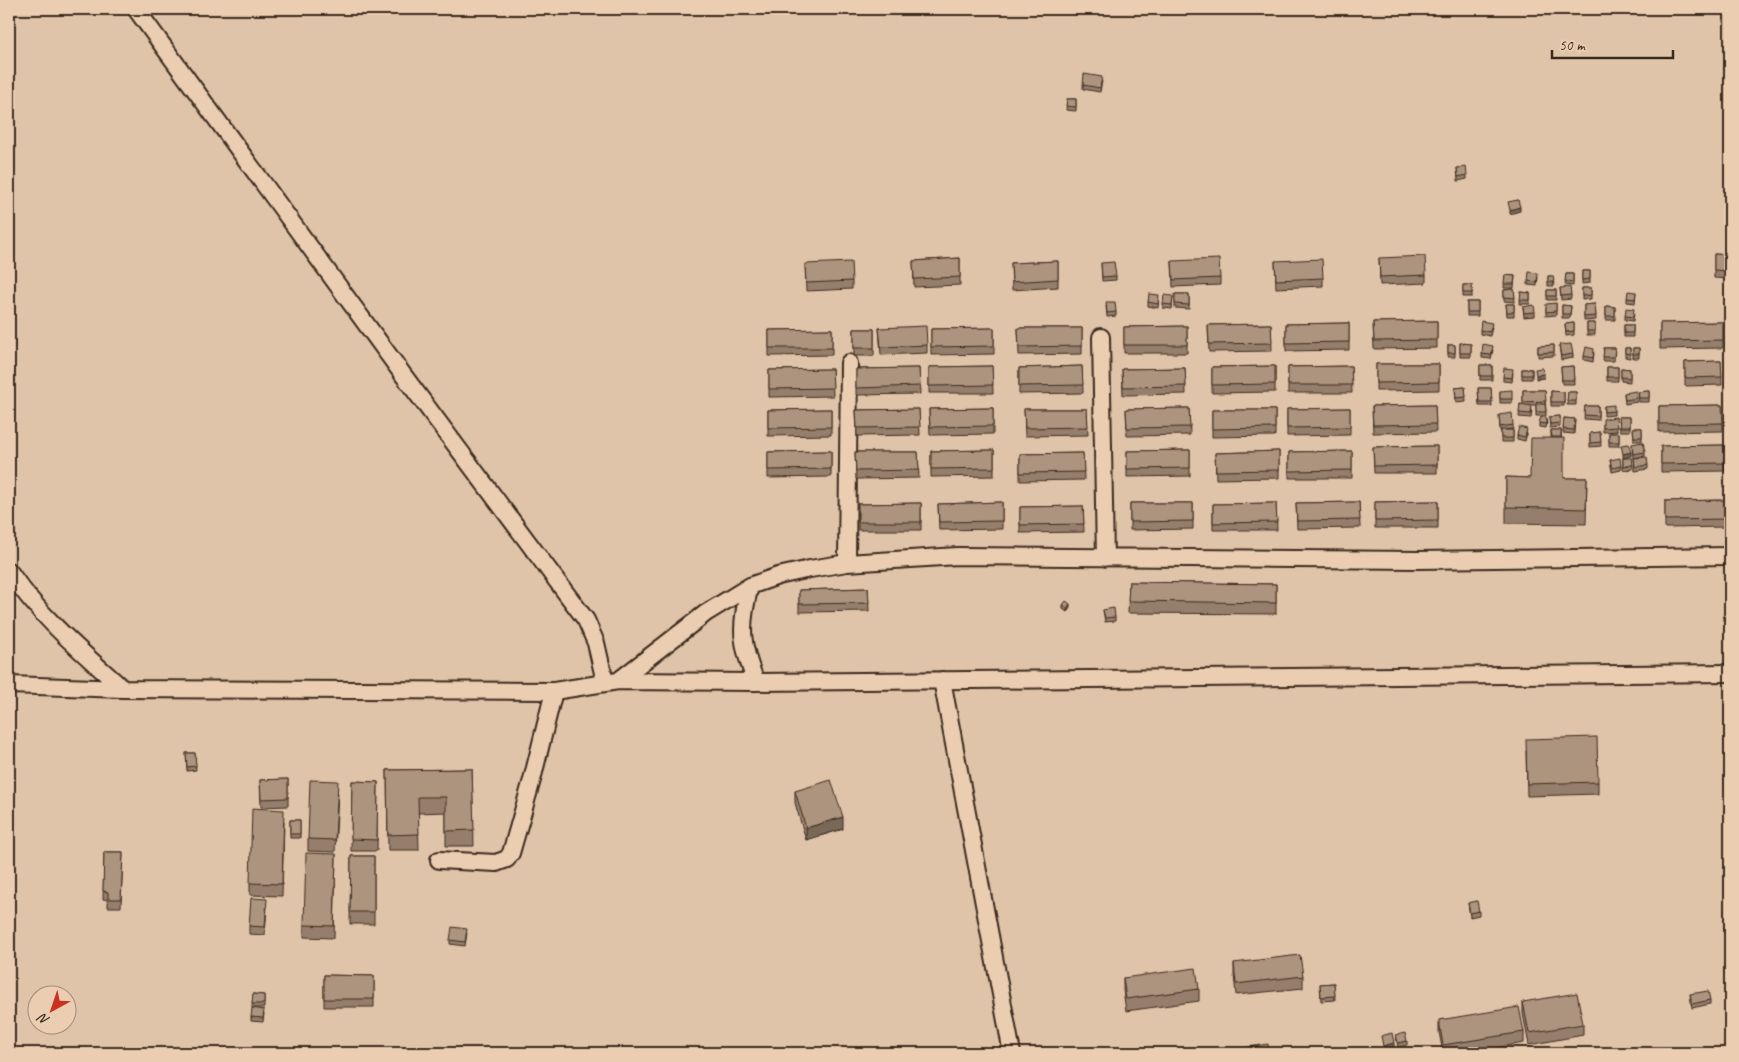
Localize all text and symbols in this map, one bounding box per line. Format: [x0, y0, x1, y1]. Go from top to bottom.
scale bar [1552, 28, 1673, 60]
text: 50 m [1559, 36, 1586, 55]
north arrow [28, 984, 78, 1034]
text: N [33, 1009, 53, 1029]

